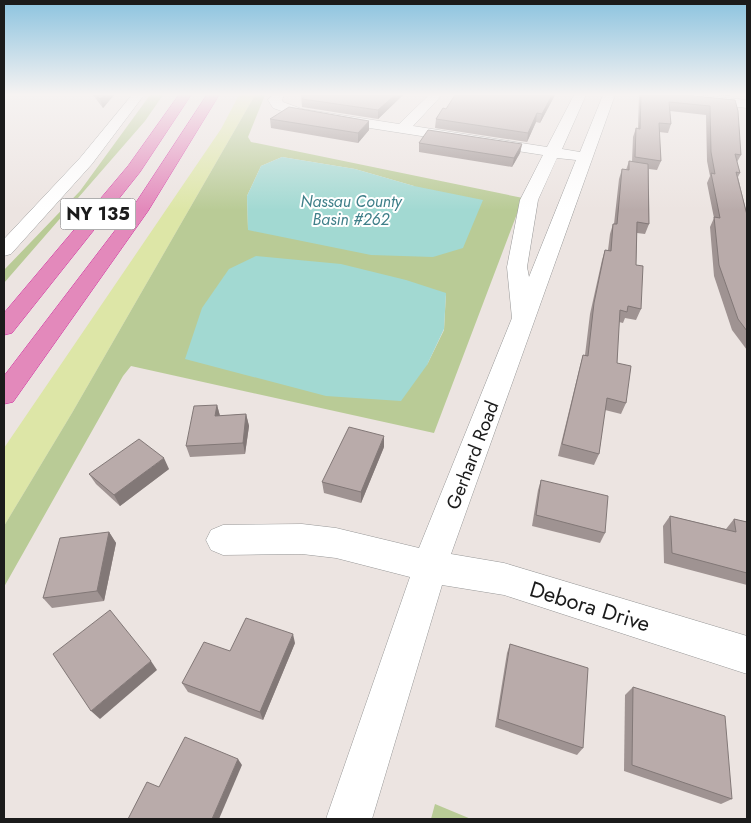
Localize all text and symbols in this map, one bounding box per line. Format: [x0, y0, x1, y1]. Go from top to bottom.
water label: Nassau County Basin #262 [300, 190, 403, 231]
road number: NY 135 [61, 198, 136, 230]
street label: Gerhard Road [439, 397, 506, 513]
street label: Debora Drive [526, 573, 654, 639]

